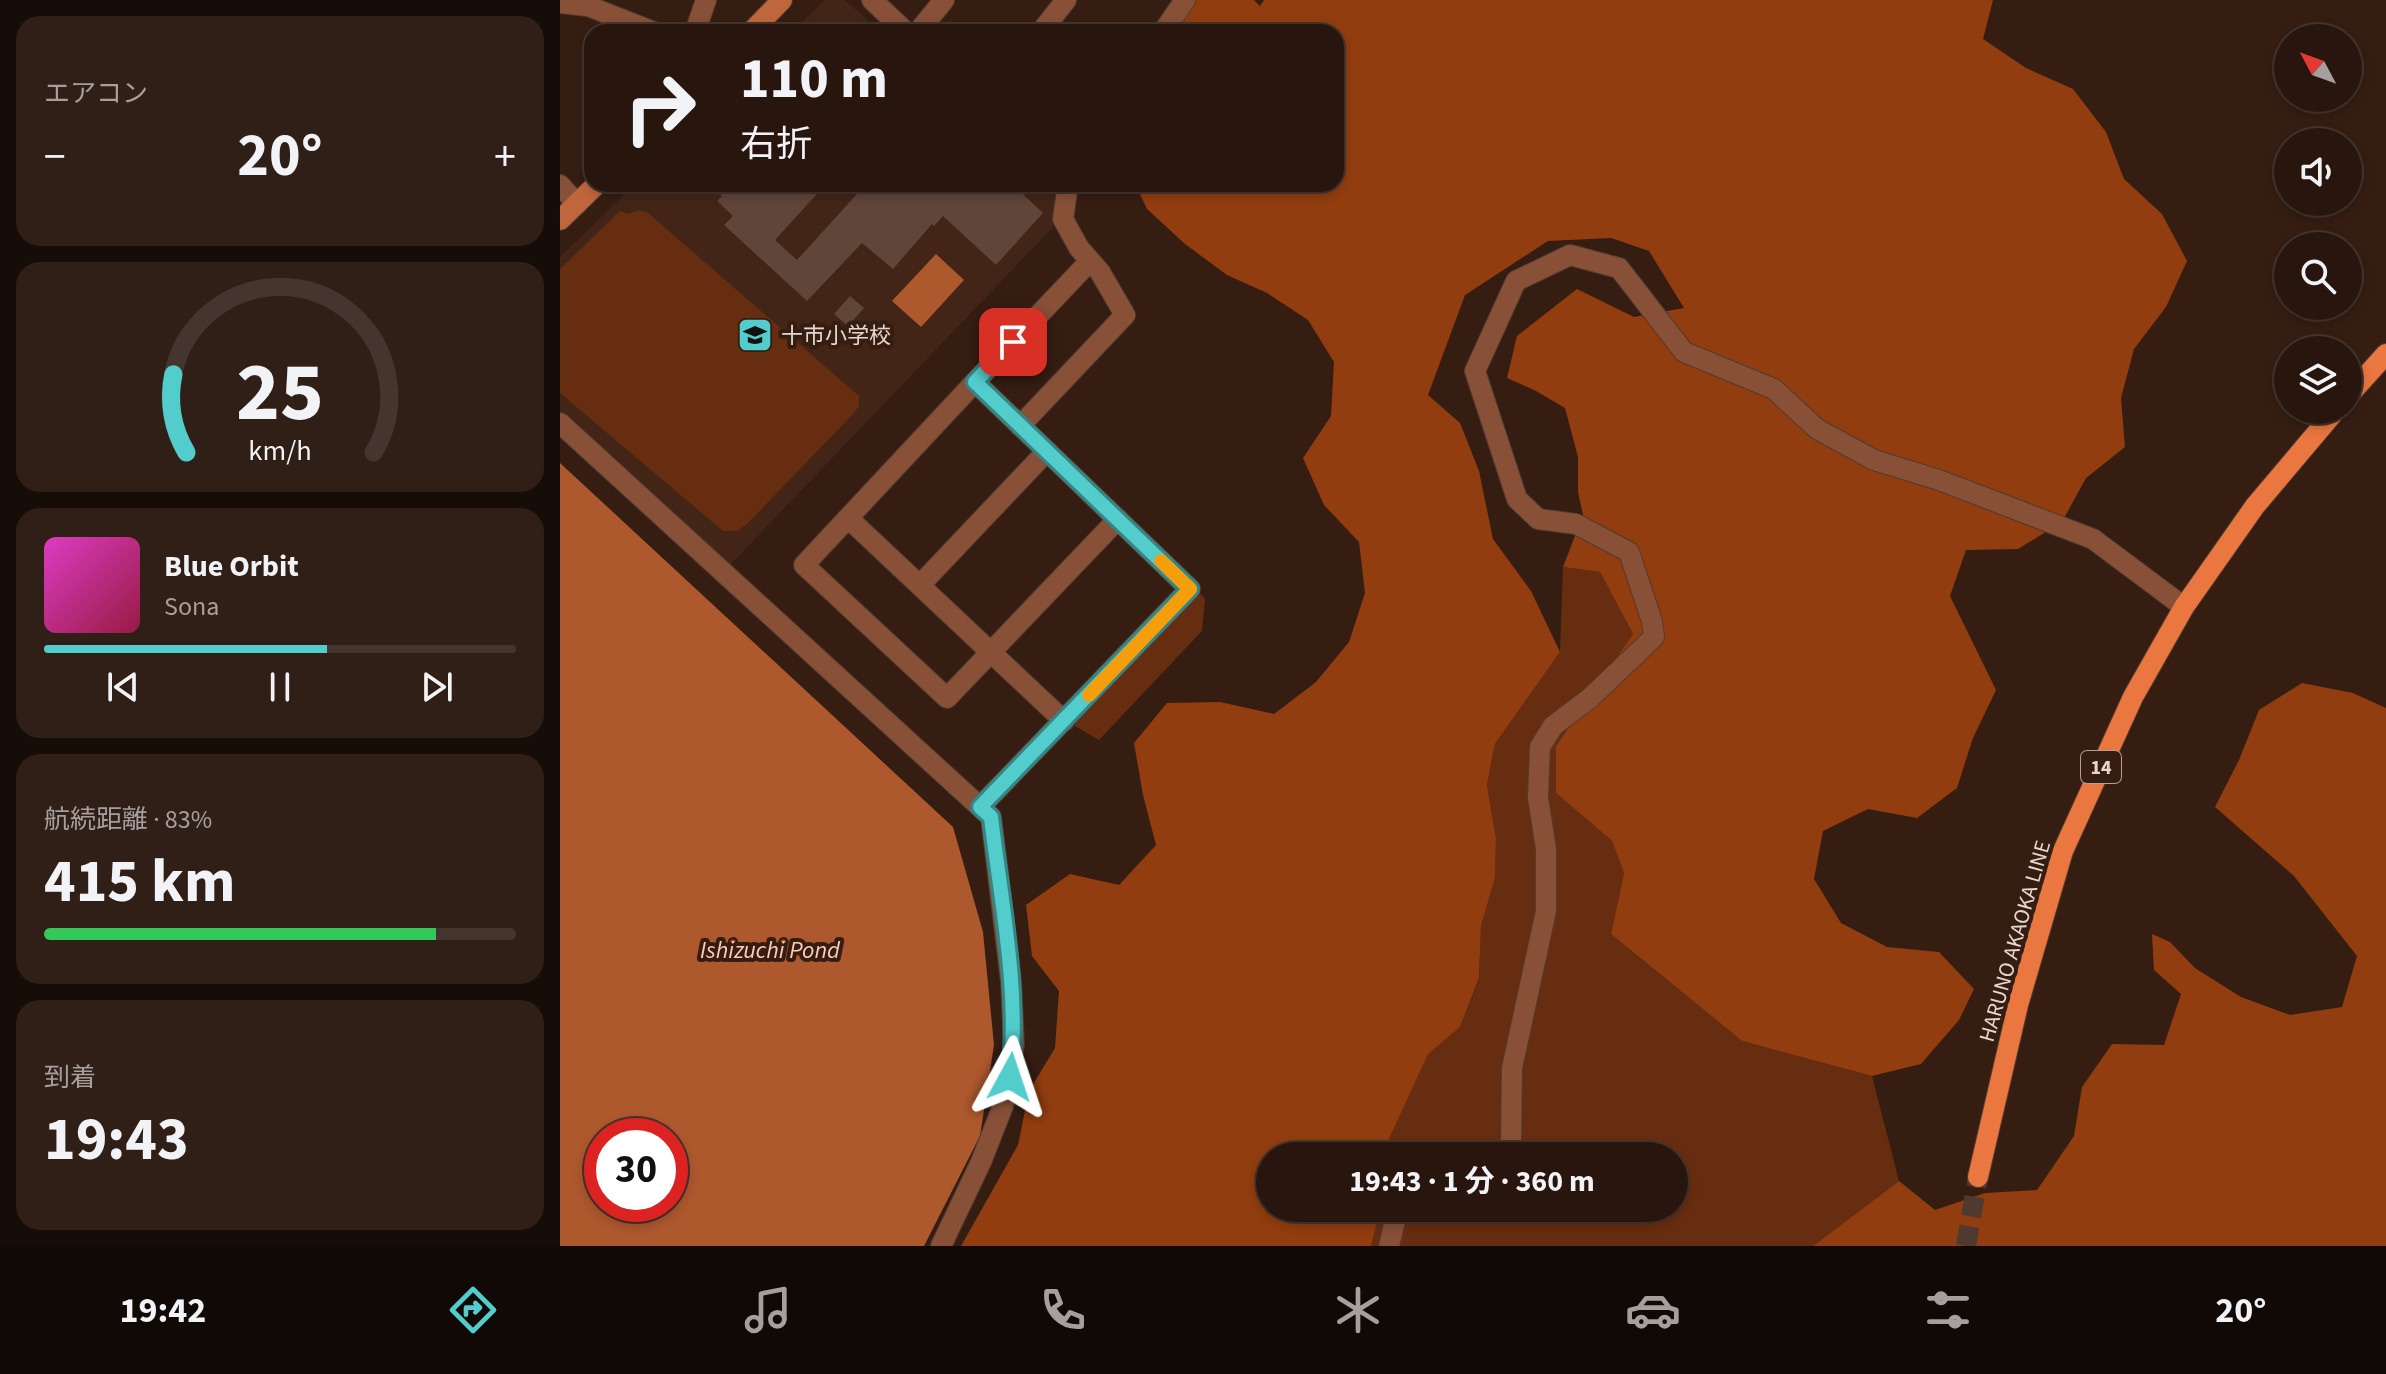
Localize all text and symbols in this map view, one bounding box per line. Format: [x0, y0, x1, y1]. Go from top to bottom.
north arrow [2274, 24, 2362, 112]
map controls [2274, 24, 2362, 424]
text: 110 m [740, 40, 888, 119]
icon: right [608, 56, 712, 160]
text: エアコン [44, 75, 148, 112]
text: 20° [237, 114, 323, 199]
text: 右折 [740, 119, 812, 170]
text: − [44, 126, 66, 189]
text: + [494, 126, 516, 189]
button: sound [2274, 128, 2362, 216]
button: search [2274, 232, 2362, 320]
pin [979, 308, 1047, 376]
school or university icon: 十市小学校 [736, 316, 774, 354]
place label: 十市小学校 [781, 320, 891, 352]
icon: arrive [991, 320, 1035, 364]
text: 25 [236, 334, 324, 452]
button: layers [2274, 336, 2362, 424]
text: km/h [248, 431, 312, 471]
text: Blue Orbit [164, 545, 299, 588]
text: Sona [164, 588, 219, 625]
icon: previous [101, 665, 145, 709]
icon: pause [258, 665, 302, 709]
icon: next [415, 665, 459, 709]
road number: 14 [2081, 751, 2121, 783]
text: 航続距離 · 83% [44, 801, 212, 838]
street label: HARUNO AKAOKA LINE [1971, 837, 2059, 1046]
text: 415 km [44, 840, 235, 925]
water label: Ishizuchi Pond [700, 933, 841, 968]
position arrow [968, 1035, 1052, 1119]
text: 到着 [44, 1059, 96, 1096]
text: 19:43 [44, 1098, 189, 1183]
speed limit sign: 30 [584, 1118, 688, 1222]
text: 19:43 · 1 分 · 360 m [1349, 1160, 1595, 1203]
icon: directions [445, 1282, 501, 1338]
icon: music [740, 1282, 796, 1338]
icon: phone [1035, 1282, 1091, 1338]
icon: climate [1330, 1282, 1386, 1338]
icon: car [1625, 1282, 1681, 1338]
icon: filters [1920, 1282, 1976, 1338]
text: 19:42 [120, 1285, 206, 1336]
text: 20° [2215, 1285, 2267, 1336]

